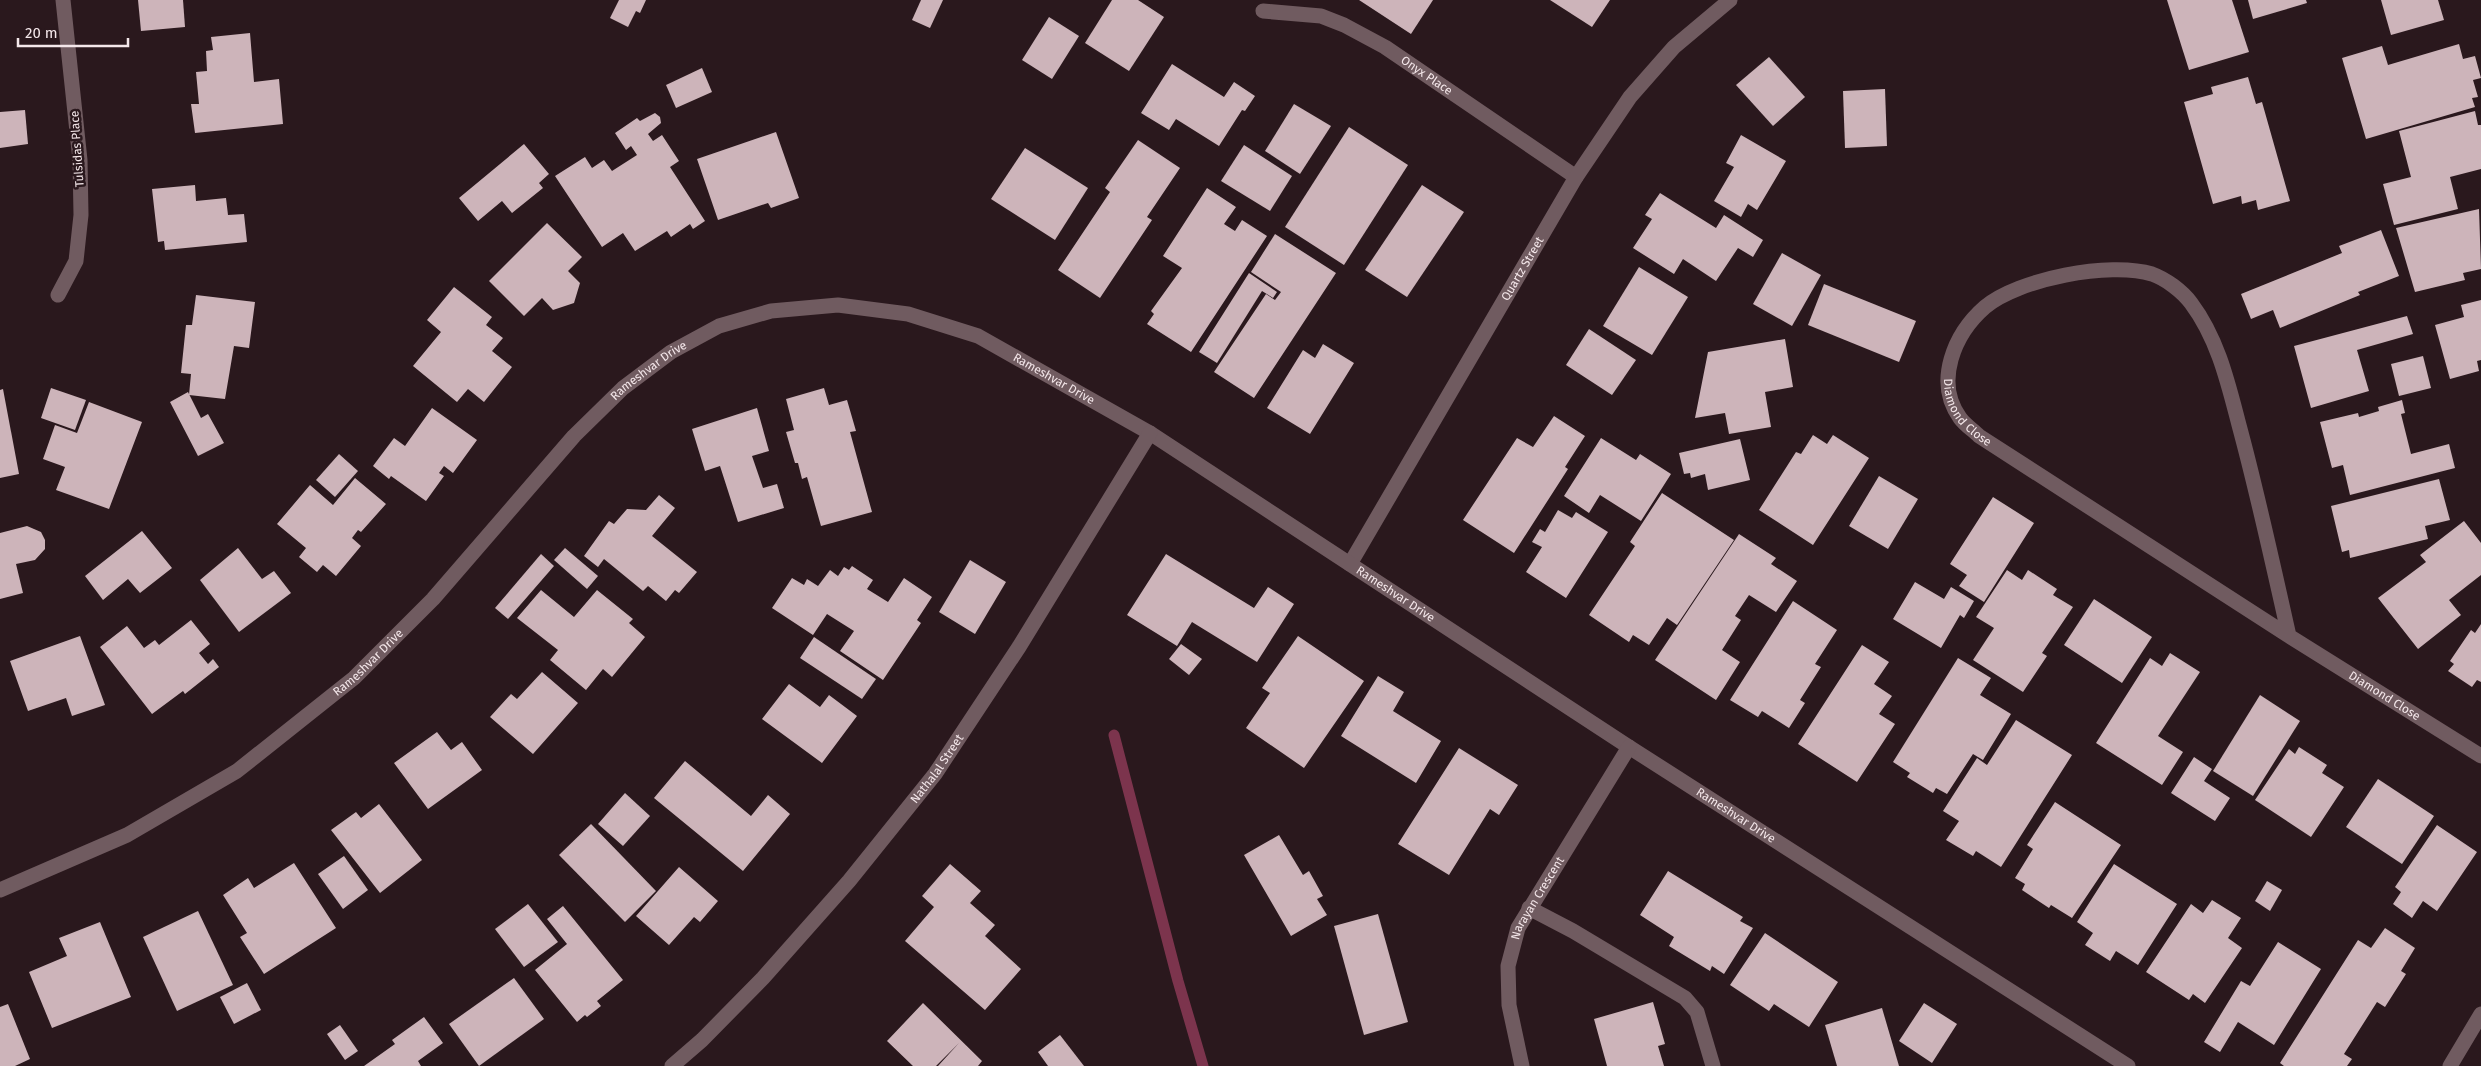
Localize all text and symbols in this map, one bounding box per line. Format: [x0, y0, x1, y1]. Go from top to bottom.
scale bar [18, 15, 128, 47]
text: 20 m [25, 24, 58, 42]
street label: Onyx Place [1398, 53, 1455, 98]
street label: Tulsidas Place [67, 110, 87, 188]
street label: Quartz Street [1498, 234, 1547, 303]
street label: Rameshvar Drive [608, 338, 689, 403]
street label: Rameshvar Drive [1011, 350, 1097, 407]
street label: Diamond Close [1941, 378, 1994, 449]
street label: Rameshvar Drive [1354, 563, 1438, 625]
street label: Rameshvar Drive [330, 626, 406, 699]
street label: Diamond Close [2346, 668, 2423, 723]
street label: Nathalal Street [907, 731, 967, 806]
street label: Rameshvar Drive [1694, 785, 1778, 846]
street label: Narayan Crescent [1508, 854, 1567, 941]

